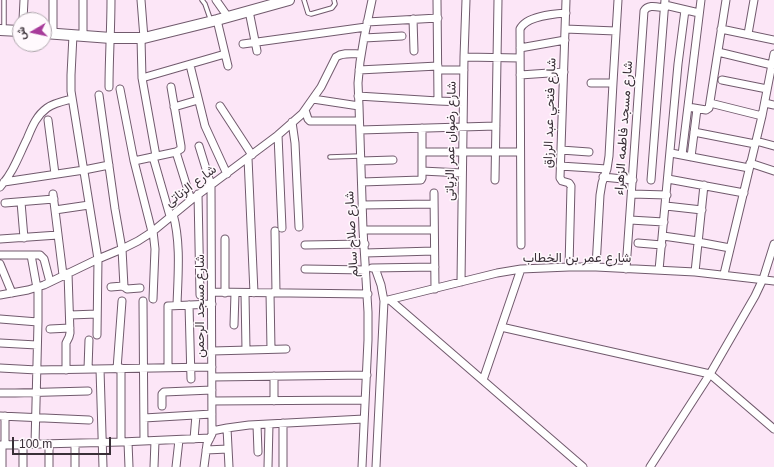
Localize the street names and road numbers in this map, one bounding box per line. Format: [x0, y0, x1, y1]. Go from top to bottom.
street label: شارع فتحي عبد الرزاق [540, 58, 560, 168]
street label: شارع مسجد فاطمه الزهراء [612, 60, 636, 196]
street label: شارع رضوان عمر الزياتى [442, 81, 460, 201]
street label: شارع الزناتى [162, 162, 220, 210]
street label: شارع صلاح سالم [342, 190, 362, 278]
street label: شارع عمر بن الخطاب [523, 250, 631, 266]
street label: شارع مسجد الرحمن [192, 254, 208, 358]

